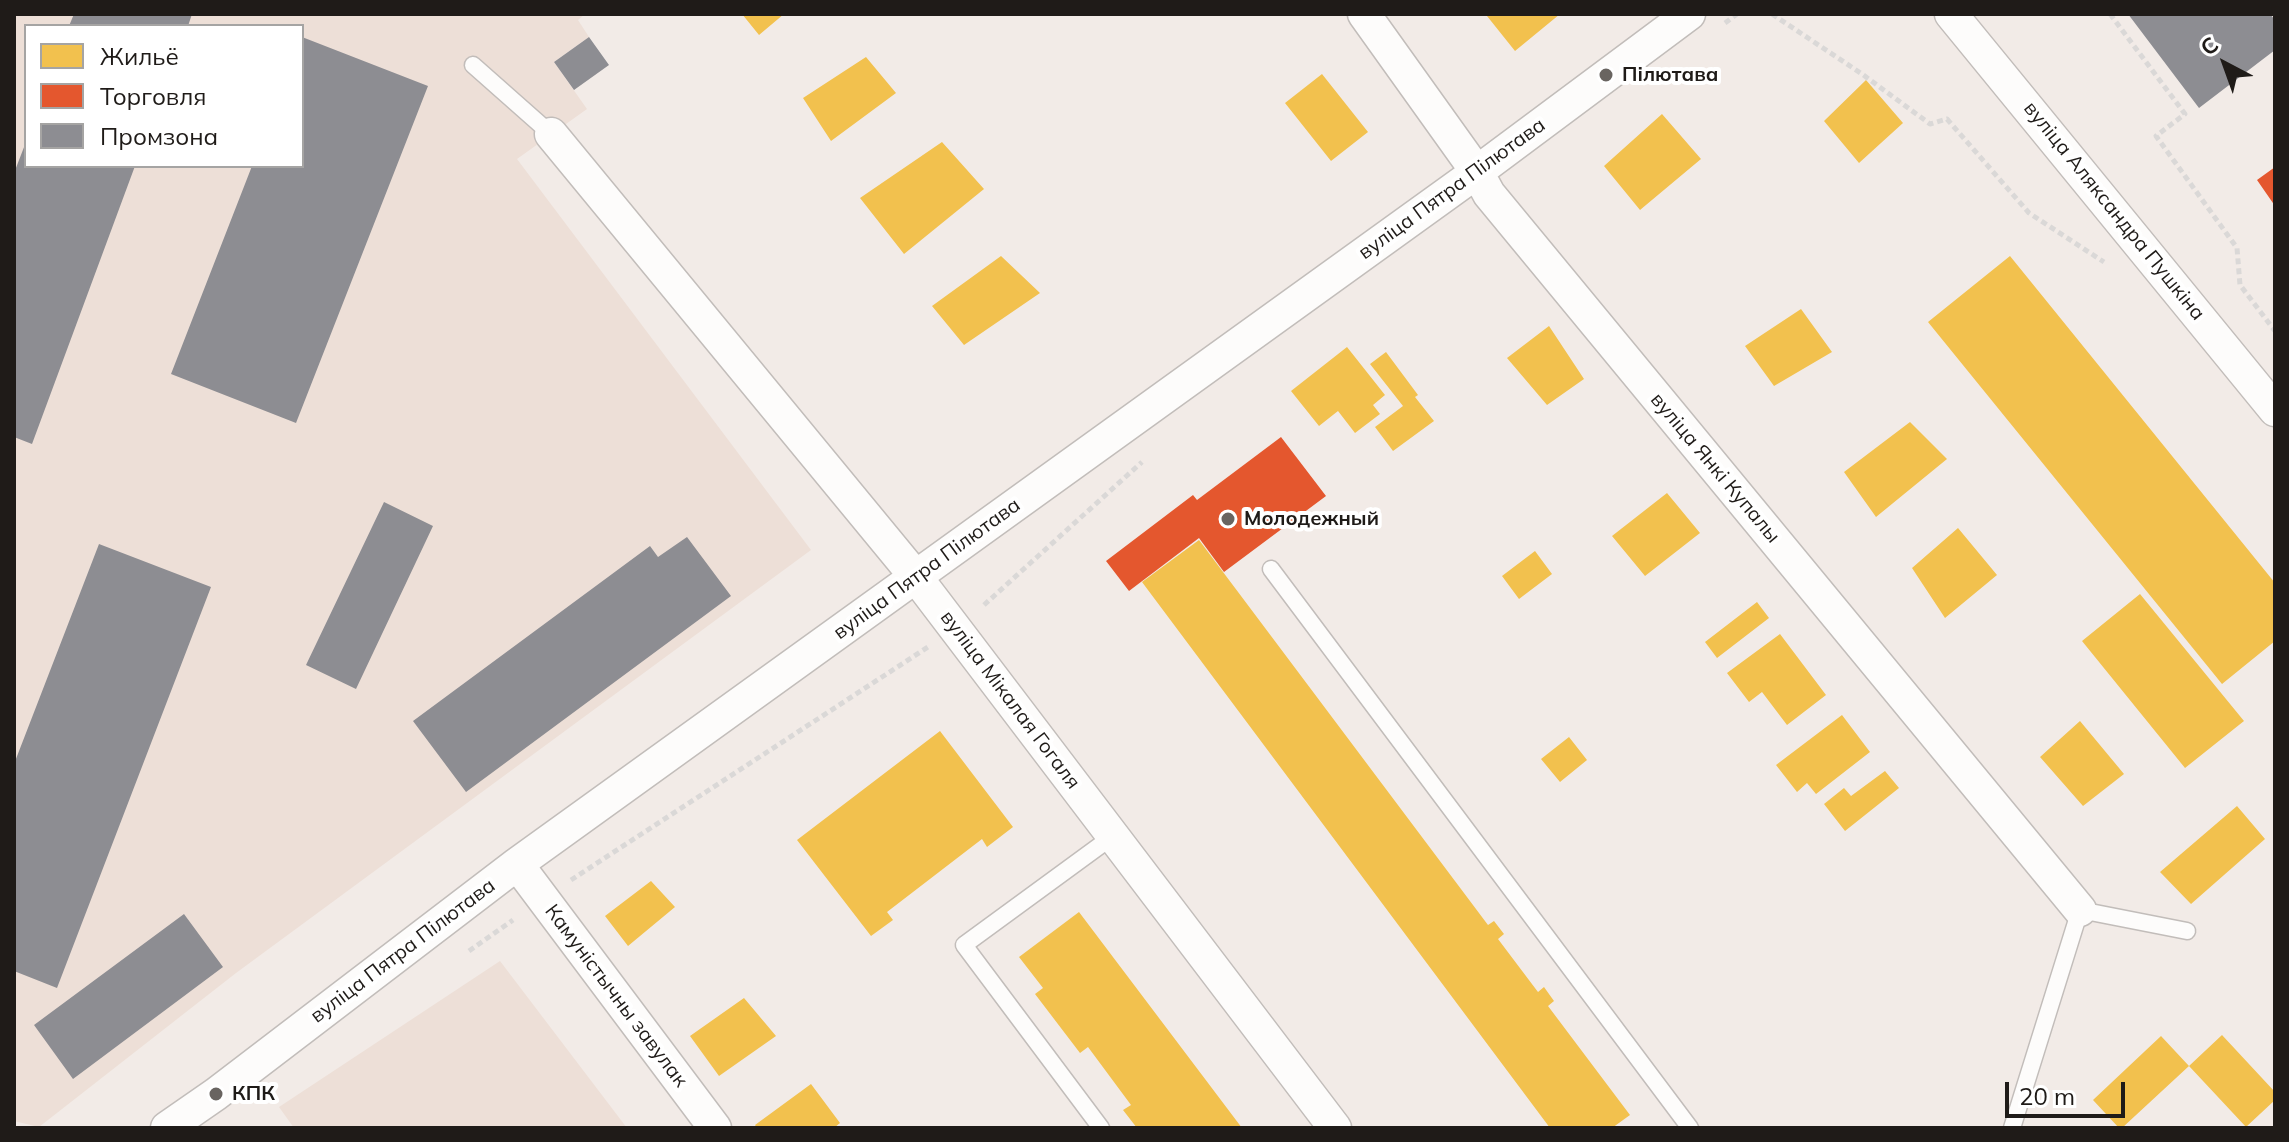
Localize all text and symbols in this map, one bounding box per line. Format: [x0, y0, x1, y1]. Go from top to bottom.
legend [24, 24, 304, 168]
north arrow [2185, 24, 2265, 104]
text: С [2194, 30, 2224, 61]
text: Жильё [100, 41, 179, 71]
place label: Пілютава [1622, 63, 1718, 87]
marker: Пілютава [1597, 66, 1615, 84]
text: Торговля [100, 81, 207, 111]
street label: вуліца Аляксандра Пушкіна [2018, 97, 2210, 325]
street label: вуліца Пятра Пілютава [1354, 113, 1550, 265]
text: Промзона [100, 121, 218, 151]
street label: вуліца Янкі Купалы [1645, 388, 1785, 548]
street label: вуліца Пятра Пілютава [829, 493, 1025, 645]
place label: Молодежный [1244, 507, 1379, 531]
marker: Молодежный [1219, 510, 1237, 528]
street label: вуліца Мікалая Гогаля [935, 606, 1085, 794]
street label: вуліца Пятра Пілютава [306, 874, 500, 1028]
street label: Камуністычны завулак [540, 900, 692, 1092]
scale bar [2009, 1066, 2129, 1116]
text: 20 m [2019, 1081, 2075, 1111]
place label: КПК [232, 1082, 275, 1106]
marker: КПК [207, 1085, 225, 1103]

